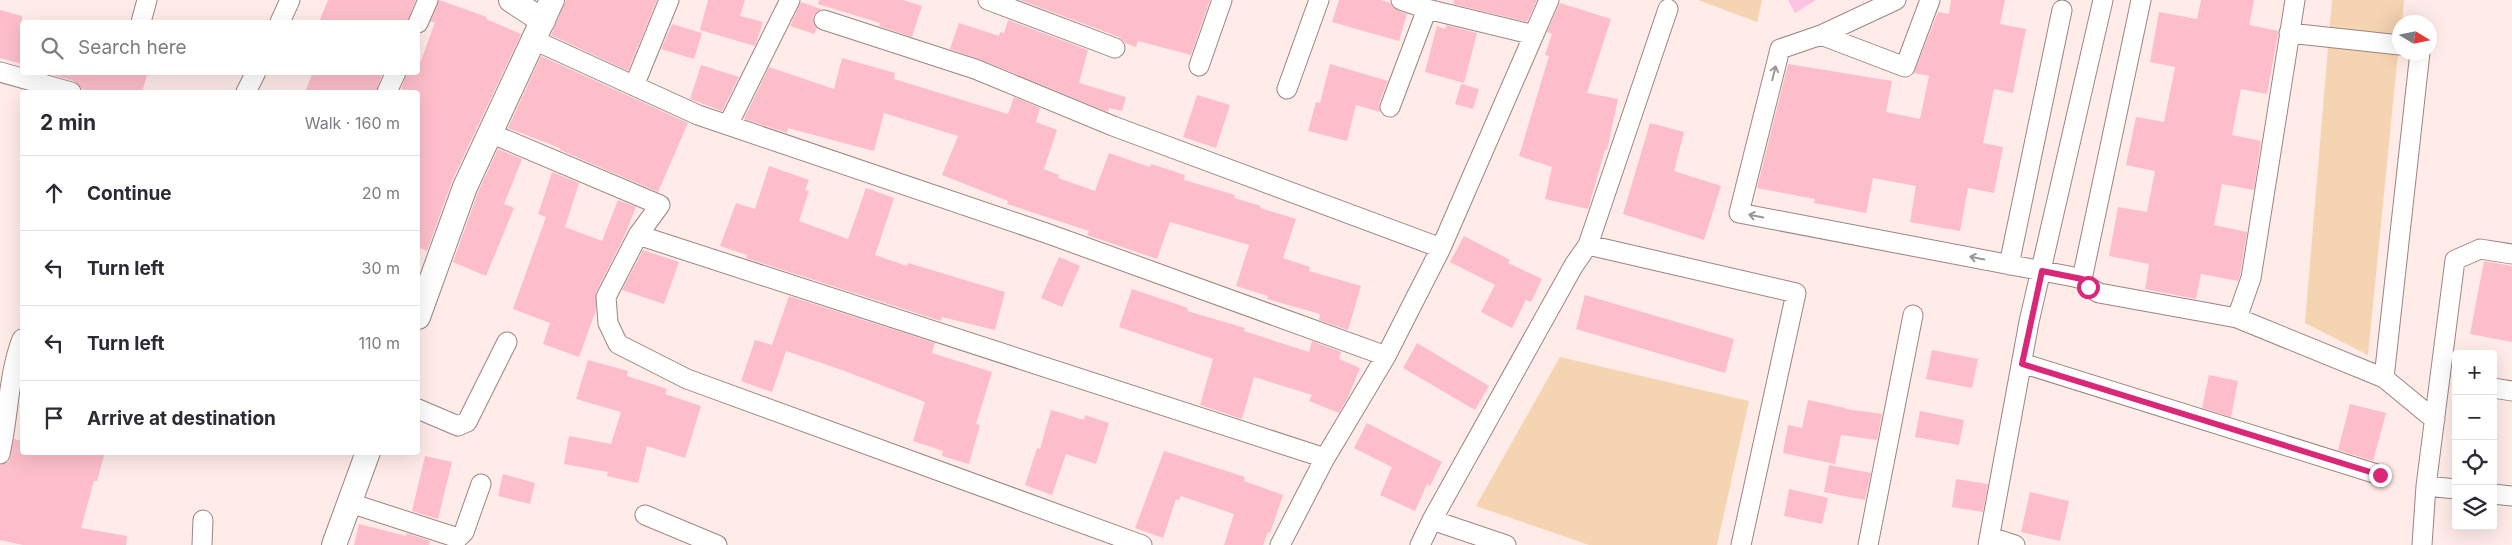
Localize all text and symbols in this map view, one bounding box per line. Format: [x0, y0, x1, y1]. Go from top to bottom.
north arrow [2392, 15, 2437, 60]
search box [20, 20, 420, 75]
icon: search [38, 34, 66, 62]
text: Search here [78, 36, 187, 59]
one-way arrow [1770, 66, 1779, 82]
text: 2 min [40, 110, 96, 135]
text: Walk · 160 m [305, 113, 400, 133]
icon: ahead [40, 179, 68, 207]
text: Continue [87, 182, 172, 205]
text: 20 m [362, 183, 400, 203]
one-way arrow [1749, 211, 1765, 221]
one-way arrow [1969, 253, 1985, 263]
icon: left [40, 254, 68, 282]
text: Turn left [87, 257, 165, 280]
text: 30 m [362, 258, 400, 278]
route start [2077, 276, 2100, 299]
icon: left [40, 329, 68, 357]
text: Turn left [87, 332, 165, 355]
text: 110 m [358, 333, 400, 353]
map controls [2452, 350, 2497, 530]
button: + [2452, 350, 2497, 395]
button: − [2452, 395, 2497, 440]
icon: arrive [40, 404, 68, 432]
text: Arrive at destination [87, 407, 276, 430]
button: locate [2452, 440, 2497, 485]
route end [2369, 464, 2392, 487]
button: layers [2452, 485, 2497, 530]

